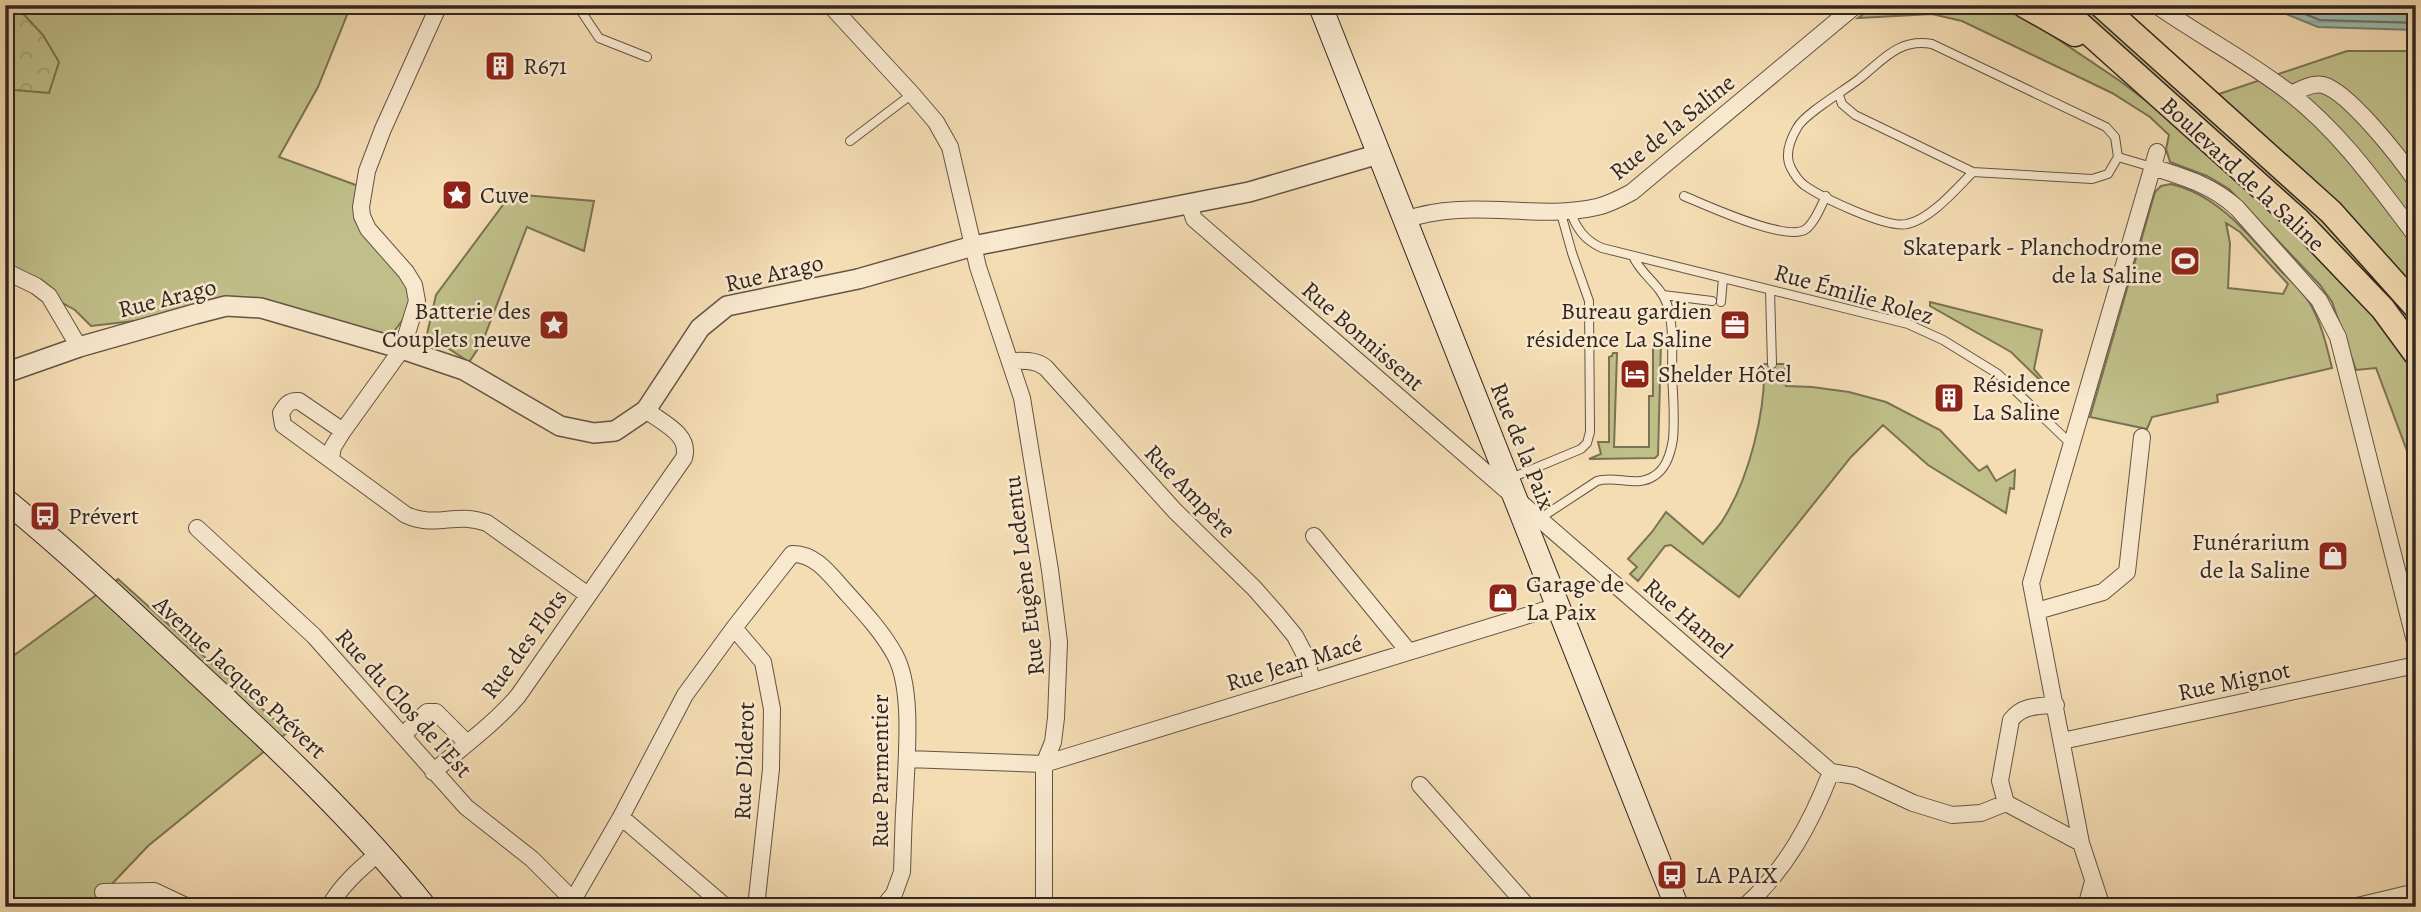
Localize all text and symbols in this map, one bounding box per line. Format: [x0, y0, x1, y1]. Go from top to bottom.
building icon: R671 [483, 49, 517, 83]
place label: R671 [523, 50, 567, 82]
street label: Rue de la Saline [1603, 67, 1741, 187]
street label: Boulevard de la Saline [2154, 89, 2332, 259]
place icon: Cuve [440, 178, 474, 212]
place label: Cuve [480, 179, 529, 211]
place label: Skatepark - Planchodrome de la Saline [1903, 231, 2162, 291]
sports icon: Skatepark - Planchodrome de la Saline [2168, 244, 2202, 278]
street label: Rue Arago [722, 246, 826, 300]
street label: Rue Émilie Rolez [1771, 256, 1937, 332]
street label: Rue Arago [115, 270, 219, 326]
street label: Rue Bonnissent [1295, 274, 1431, 398]
place label: Batterie des Couplets neuve [382, 295, 531, 355]
place label: Bureau gardien résidence La Saline [1526, 295, 1712, 355]
place icon: Batterie des Couplets neuve [537, 308, 571, 342]
office icon: Bureau gardien résidence La Saline [1718, 308, 1752, 342]
hotel icon: Shelder Hôtel [1618, 357, 1652, 391]
place label: Shelder Hôtel [1658, 358, 1792, 390]
place label: Résidence La Saline [1972, 368, 2070, 428]
street label: Rue de la Paix [1483, 378, 1563, 515]
building icon: Résidence La Saline [1932, 381, 1966, 415]
street label: Rue Ampère [1137, 437, 1243, 545]
street label: Rue Eugène Ledentu [996, 474, 1052, 678]
bus stop icon: Prévert [28, 499, 62, 533]
place label: Prévert [68, 500, 139, 532]
place label: Funérarium de la Saline [2192, 526, 2310, 586]
shop icon: Funérarium de la Saline [2316, 539, 2350, 573]
place label: Garage de La Paix [1526, 568, 1624, 628]
street label: Rue Hamel [1637, 571, 1739, 666]
shop icon: Garage de La Paix [1486, 581, 1520, 615]
street label: Rue des Flots [473, 583, 575, 705]
street label: Avenue Jacques Prévert [146, 588, 334, 766]
street label: Rue du Clos de l'Est [328, 622, 480, 785]
street label: Rue Jean Macé [1222, 627, 1366, 699]
street label: Rue Mignot [2175, 653, 2293, 709]
street label: Rue Parmentier [864, 694, 896, 848]
street label: Rue Diderot [726, 701, 762, 821]
bus stop icon: LA PAIX [1655, 858, 1689, 892]
place label: LA PAIX [1695, 859, 1778, 891]

